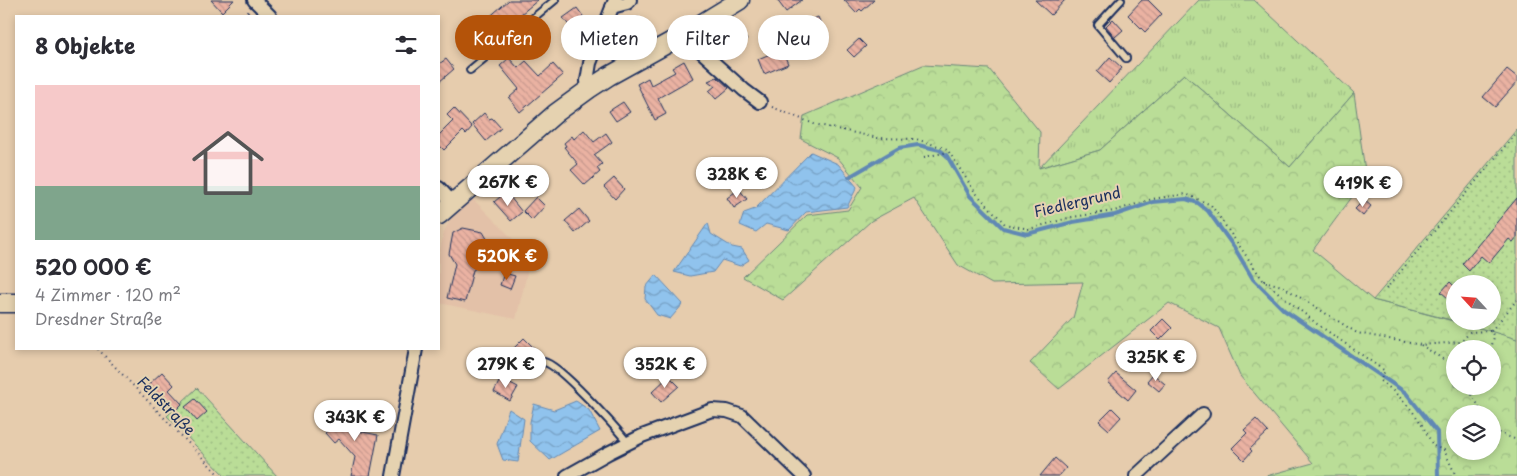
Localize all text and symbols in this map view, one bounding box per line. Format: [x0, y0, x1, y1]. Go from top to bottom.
chip: Kaufen [455, 15, 551, 60]
chip: Mieten [561, 15, 657, 60]
chip: Filter [667, 15, 748, 60]
chip: Neu [758, 15, 829, 60]
text: 8 Objekte [35, 29, 135, 61]
icon: filters [392, 31, 420, 59]
icon: home [183, 118, 273, 208]
pin: 328K € [696, 156, 778, 199]
text: 328K € [707, 161, 767, 185]
pin: 267K € [467, 164, 549, 207]
pin: 419K € [1322, 166, 1404, 208]
text: 267K € [478, 169, 538, 193]
text: 419K € [1334, 170, 1392, 194]
street label: Fiedlergrund [1031, 180, 1123, 222]
pin: 520K € [466, 238, 548, 281]
text: 520K € [477, 243, 537, 267]
text: 520 000 € [35, 250, 152, 282]
north arrow [1446, 275, 1501, 330]
map controls [1446, 275, 1501, 460]
text: 4 Zimmer · 120 m² [35, 282, 181, 306]
text: Dresdner Straße [35, 306, 162, 330]
pin: 325K € [1115, 340, 1197, 382]
button: locate [1446, 340, 1501, 395]
text: 325K € [1127, 344, 1185, 368]
pin: 279K € [465, 346, 547, 389]
pin: 352K € [624, 346, 706, 389]
text: 279K € [477, 351, 535, 375]
text: 352K € [635, 351, 695, 375]
street label: Feldstraße [133, 370, 201, 440]
pin: 343K € [314, 400, 396, 442]
text: 343K € [325, 404, 385, 428]
button: layers [1446, 405, 1501, 460]

